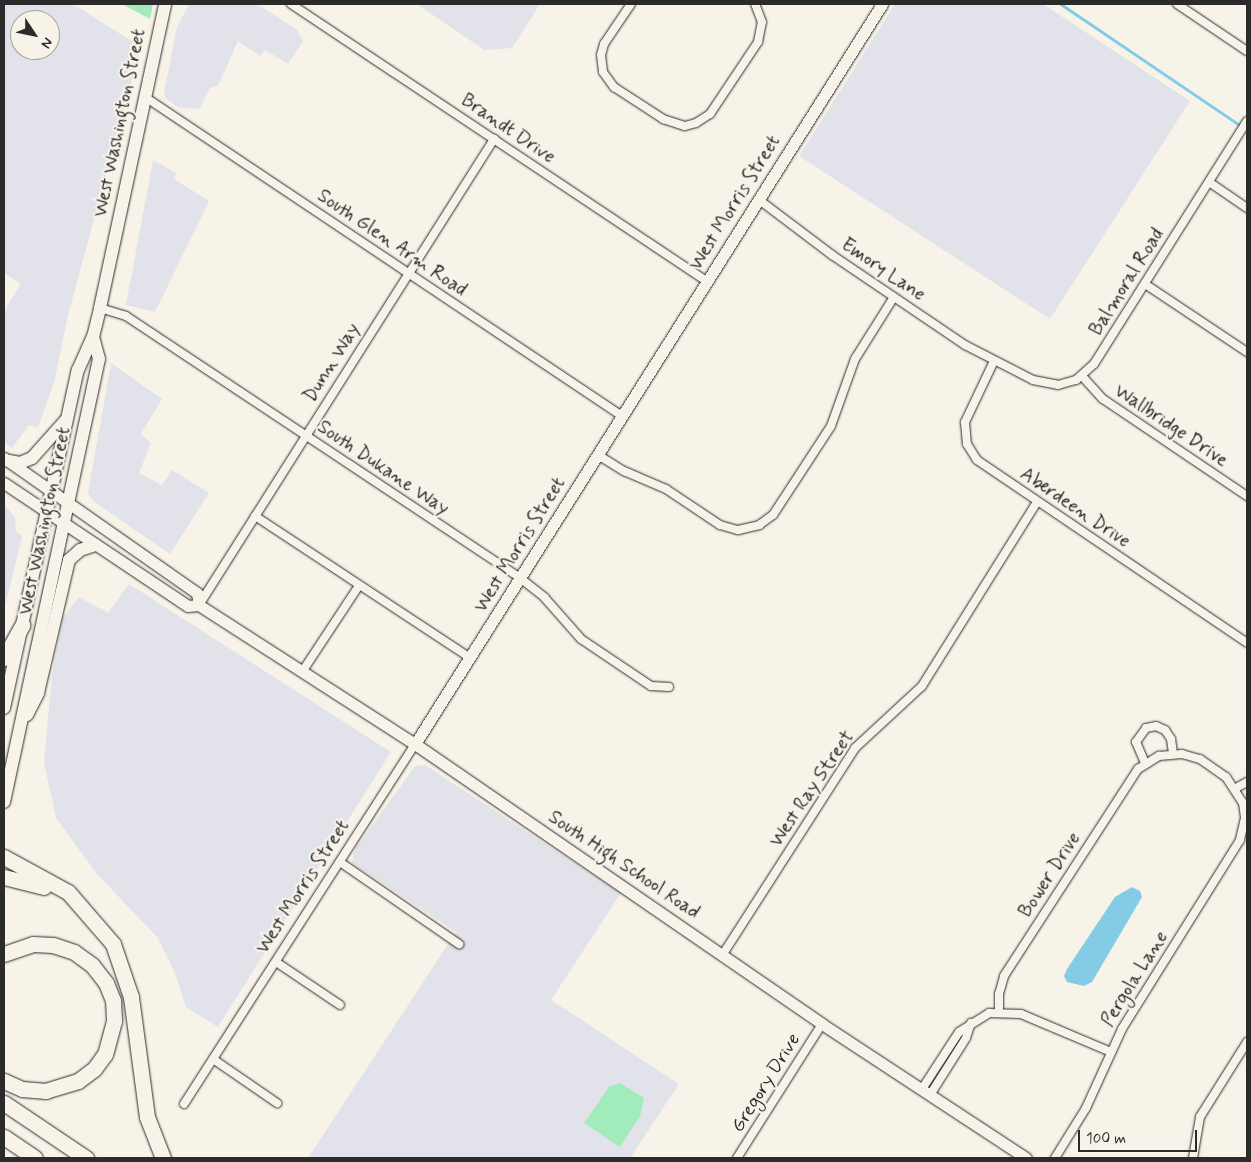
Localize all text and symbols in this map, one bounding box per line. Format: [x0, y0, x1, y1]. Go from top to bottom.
north arrow [10, 10, 60, 60]
street label: West Washington Street [89, 25, 151, 221]
text: N [37, 34, 57, 52]
street label: Brandt Drive [457, 90, 559, 168]
street label: West Morris Street [683, 130, 787, 276]
street label: South Glen Arm Road [313, 185, 471, 301]
street label: Balmoral Road [1085, 224, 1169, 340]
street label: Emory Lane [837, 234, 929, 306]
street label: Dunn Way [299, 319, 365, 407]
street label: Wallbridge Drive [1111, 380, 1231, 472]
street label: South Dukane Way [313, 416, 453, 520]
street label: West Washington Street [14, 423, 76, 619]
street label: Aberdeen Drive [1016, 463, 1134, 553]
street label: West Morris Street [468, 472, 572, 618]
street label: West Ray Street [765, 727, 859, 851]
street label: South High School Road [544, 806, 704, 924]
street label: West Morris Street [250, 815, 356, 959]
street label: Bower Drive [1014, 828, 1086, 922]
street label: Pergola Lane [1097, 928, 1173, 1030]
street label: Gregory Drive [727, 1030, 805, 1136]
scale bar [1081, 1120, 1200, 1152]
text: 100 m [1086, 1129, 1126, 1149]

